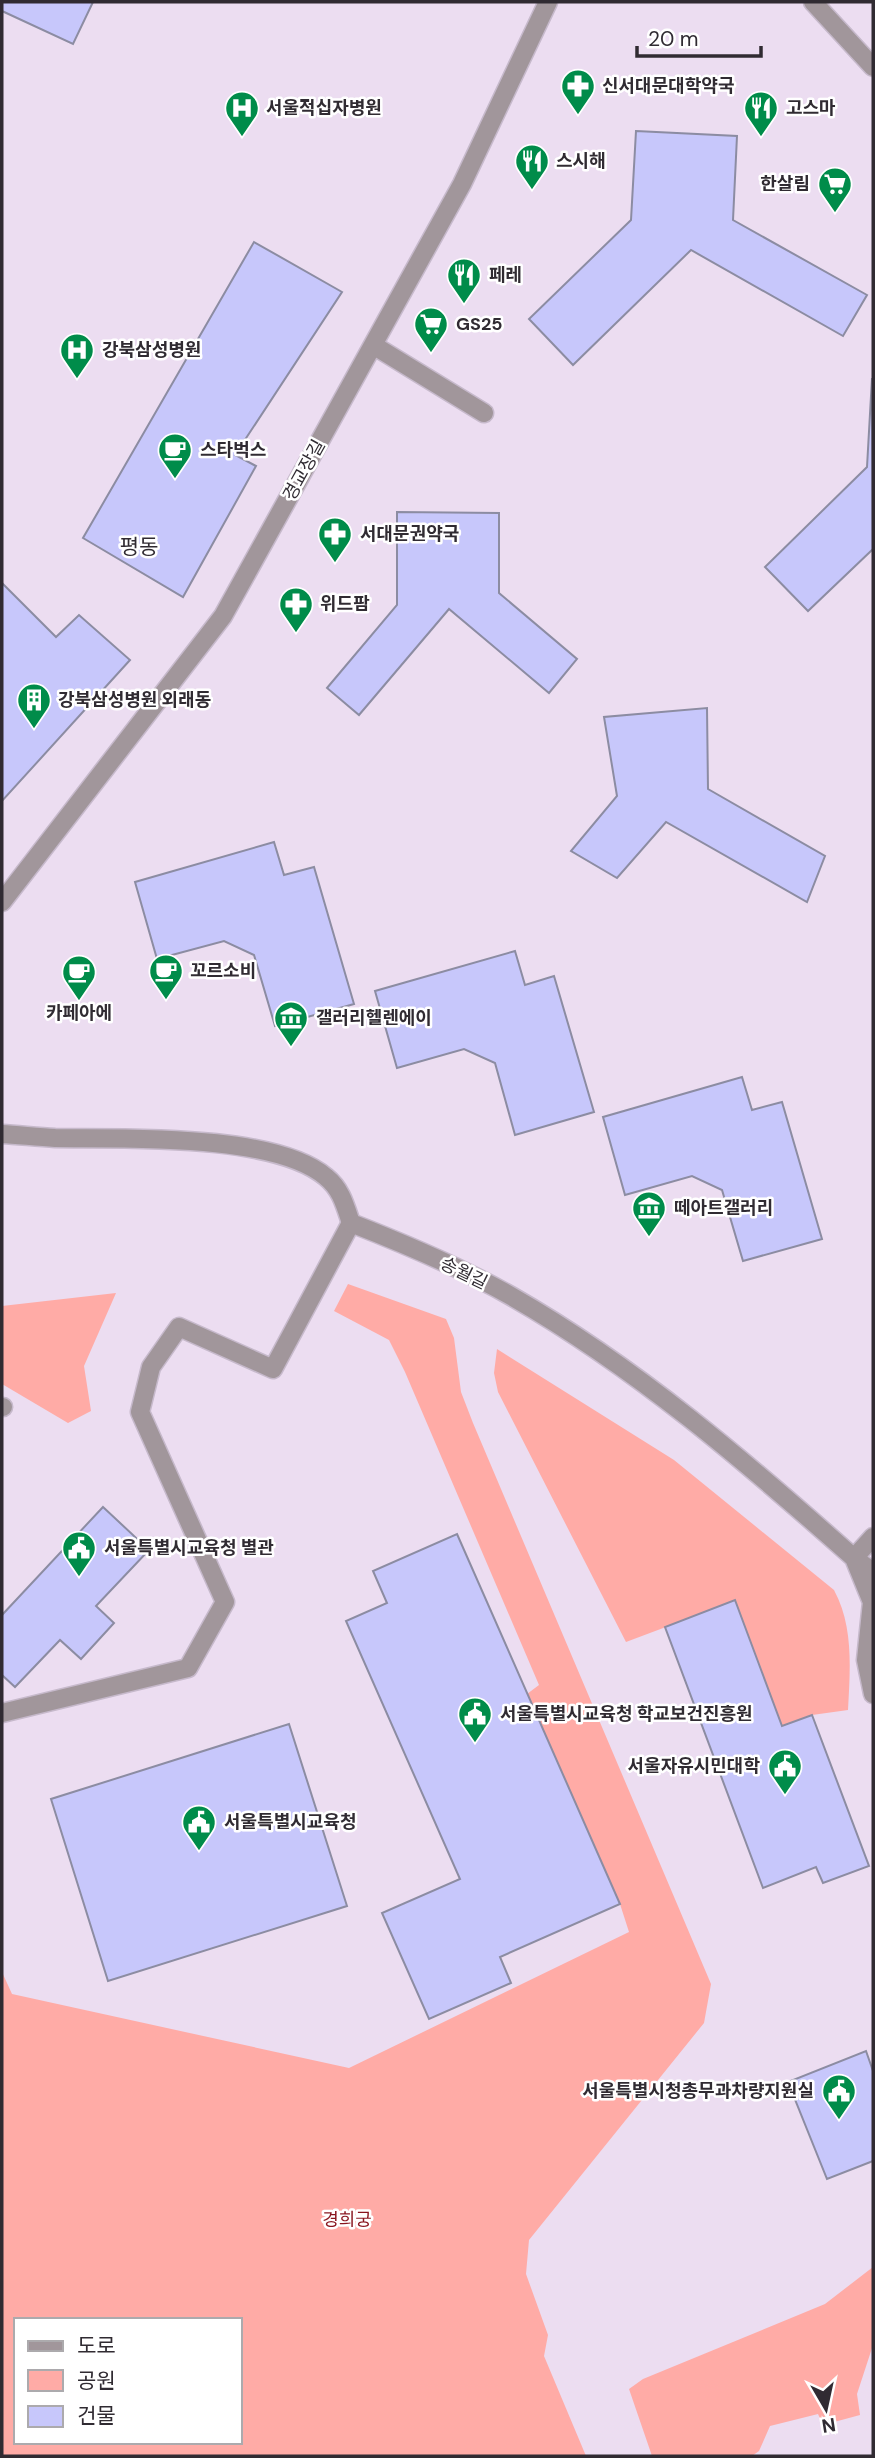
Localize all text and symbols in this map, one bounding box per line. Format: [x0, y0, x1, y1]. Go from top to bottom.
scale bar [637, 14, 761, 58]
text: 20 m [648, 25, 699, 53]
pharmacy icon: 신서대문대학약국 [559, 67, 597, 116]
place label: 신서대문대학약국 [602, 74, 734, 98]
hospital icon: 서울적십자병원 [223, 89, 261, 138]
restaurant icon: 고스마 [742, 89, 780, 138]
place label: 서울적십자병원 [266, 96, 382, 120]
place label: 고스마 [786, 96, 836, 120]
restaurant icon: 스시해 [513, 142, 551, 191]
place label: 스시해 [556, 149, 606, 173]
supermarket icon: 한살림 [816, 165, 854, 214]
place label: 한살림 [760, 172, 810, 196]
restaurant icon: 페레 [445, 256, 483, 305]
place label: 페레 [489, 263, 522, 287]
supermarket icon: GS25 [412, 305, 450, 354]
place label: GS25 [456, 312, 502, 336]
hospital icon: 강북삼성병원 [58, 331, 96, 380]
place label: 강북삼성병원 [102, 338, 201, 362]
cafe icon: 스타벅스 [156, 431, 194, 480]
street label: 경교장길 [277, 435, 331, 505]
place label: 스타벅스 [200, 438, 266, 462]
pharmacy icon: 서대문권약국 [316, 515, 354, 564]
place label: 서대문권약국 [360, 522, 459, 546]
district label: 평동 [120, 533, 158, 561]
pharmacy icon: 위드팜 [277, 585, 315, 634]
place label: 위드팜 [320, 592, 370, 616]
building icon: 강북삼성병원 외래동 [15, 681, 53, 730]
place label: 강북삼성병원 외래동 [58, 688, 211, 712]
cafe icon: 꼬르소비 [147, 952, 185, 1001]
cafe icon: 카페아에 [60, 953, 98, 1002]
place label: 꼬르소비 [190, 959, 256, 983]
museum icon: 갤러리헬렌에이 [272, 999, 310, 1048]
place label: 카페아에 [46, 1001, 112, 1025]
place label: 갤러리헬렌에이 [316, 1006, 432, 1030]
museum icon: 떼아트갤러리 [630, 1189, 668, 1238]
place label: 떼아트갤러리 [674, 1196, 773, 1220]
street label: 송월길 [436, 1251, 492, 1295]
public building icon: 서울특별시교육청 별관 [60, 1529, 98, 1578]
place label: 서울특별시교육청 별관 [104, 1536, 274, 1560]
public building icon: 서울특별시교육청 학교보건진흥원 [456, 1695, 494, 1744]
place label: 서울특별시교육청 학교보건진흥원 [500, 1702, 753, 1726]
public building icon: 서울자유시민대학 [766, 1747, 804, 1796]
place label: 서울자유시민대학 [628, 1754, 760, 1778]
public building icon: 서울특별시교육청 [180, 1803, 218, 1852]
place label: 서울특별시교육청 [224, 1810, 356, 1834]
public building icon: 서울특별시청총무과차량지원실 [820, 2072, 858, 2121]
place label: 서울특별시청총무과차량지원실 [582, 2079, 814, 2103]
park label: 경희궁 [322, 2208, 372, 2232]
legend [14, 2318, 242, 2444]
text: 도로 [77, 2332, 116, 2360]
text: 공원 [77, 2367, 116, 2395]
north arrow [791, 2374, 861, 2444]
text: 건물 [77, 2402, 116, 2430]
text: N [820, 2412, 837, 2439]

